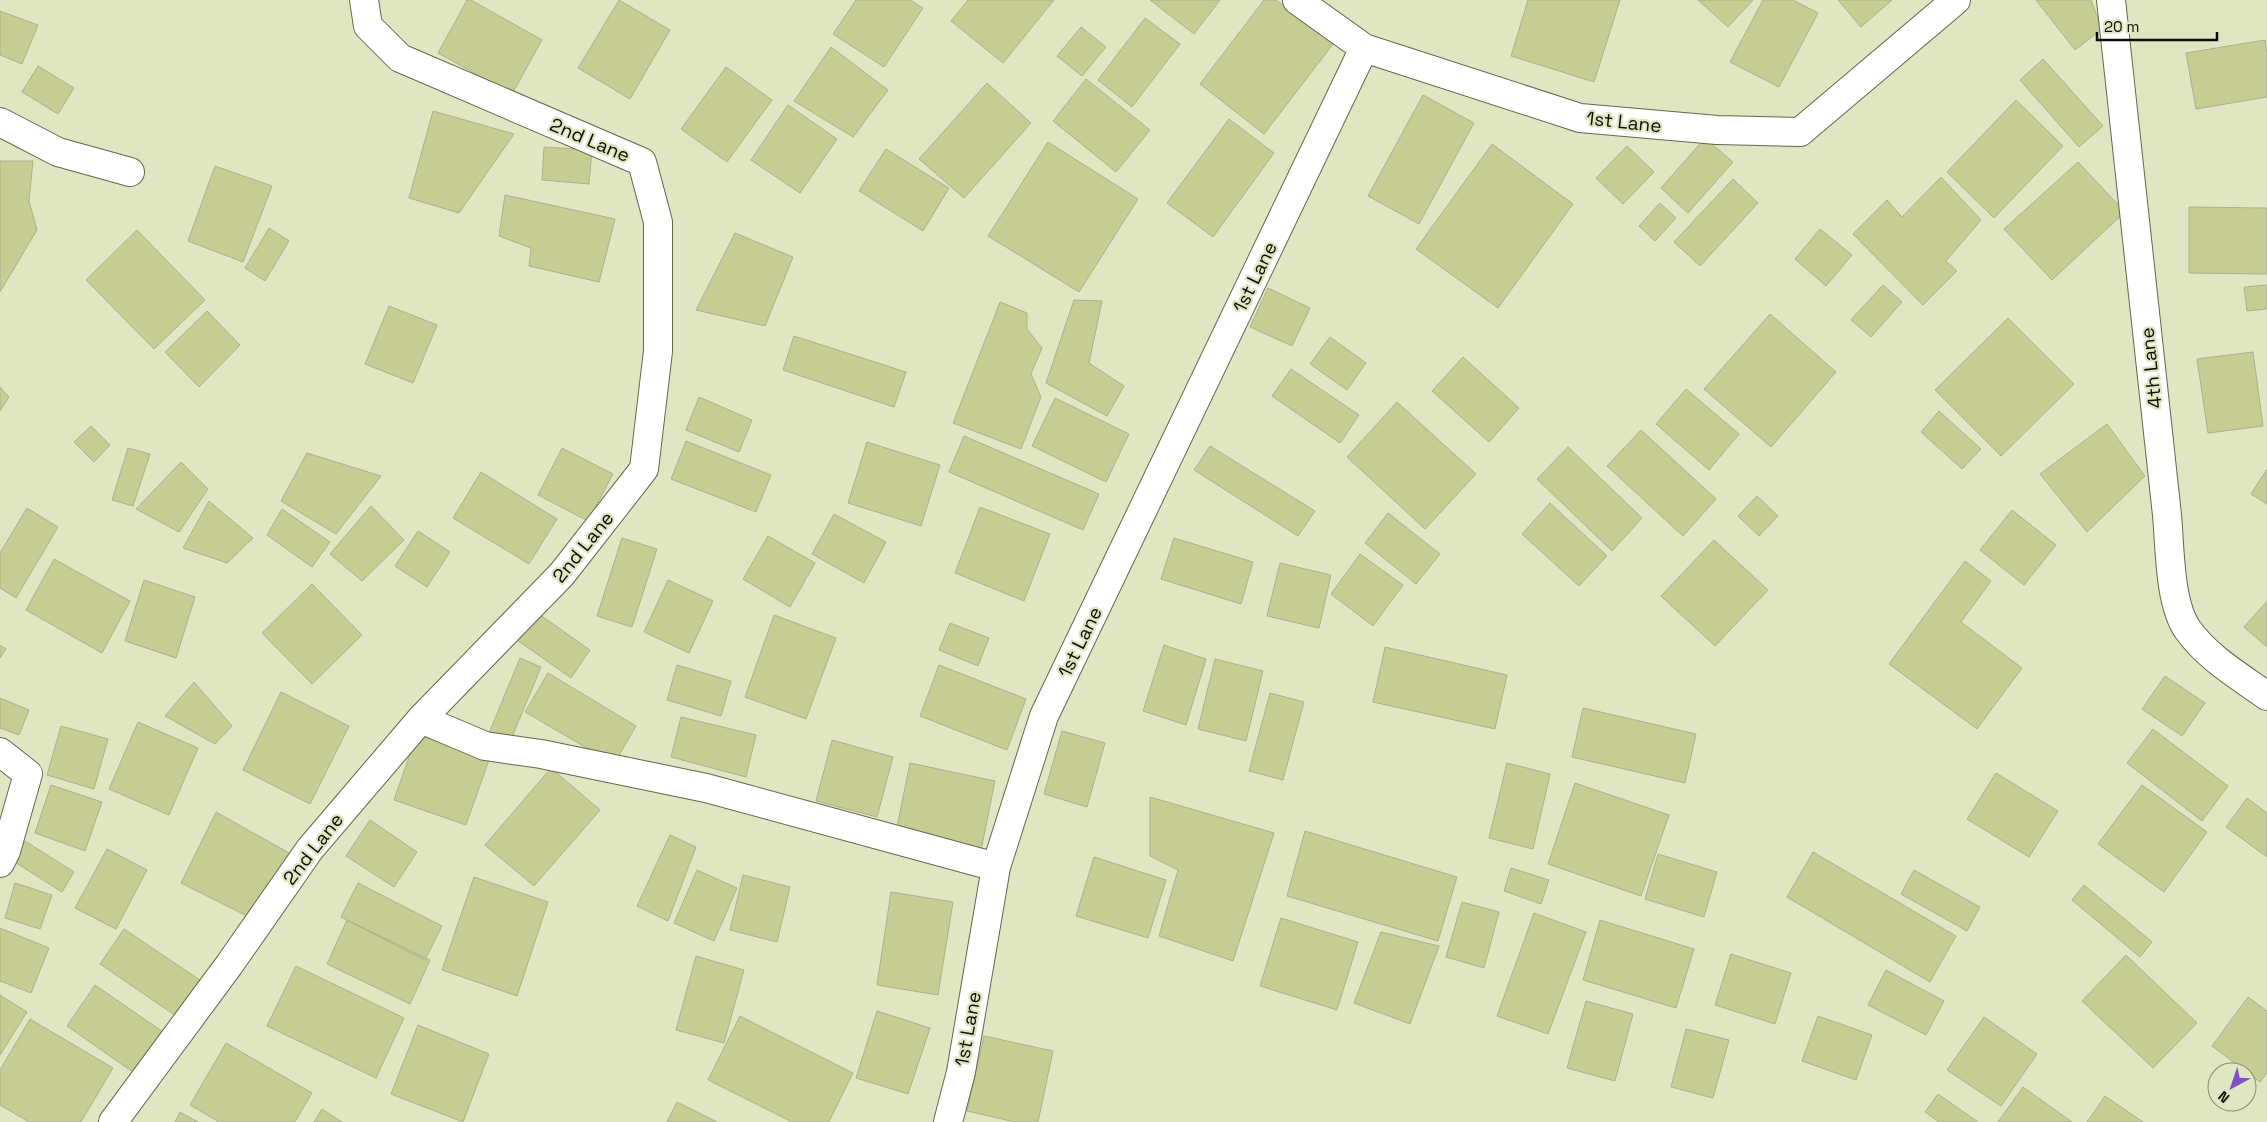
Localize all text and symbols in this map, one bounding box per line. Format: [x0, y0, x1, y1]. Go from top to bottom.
scale bar [2097, 10, 2217, 42]
text: 20 m [2104, 17, 2139, 36]
street label: 1st Lane [1585, 106, 1663, 138]
street label: 2nd Lane [546, 112, 634, 168]
street label: 1st Lane [1227, 238, 1283, 316]
street label: 4th Lane [2134, 326, 2168, 410]
street label: 2nd Lane [547, 506, 619, 588]
street label: 1st Lane [1052, 603, 1108, 681]
street label: 2nd Lane [277, 808, 349, 890]
street label: 1st Lane [949, 990, 987, 1068]
north arrow [2207, 1062, 2257, 1112]
text: N [2214, 1087, 2233, 1107]

